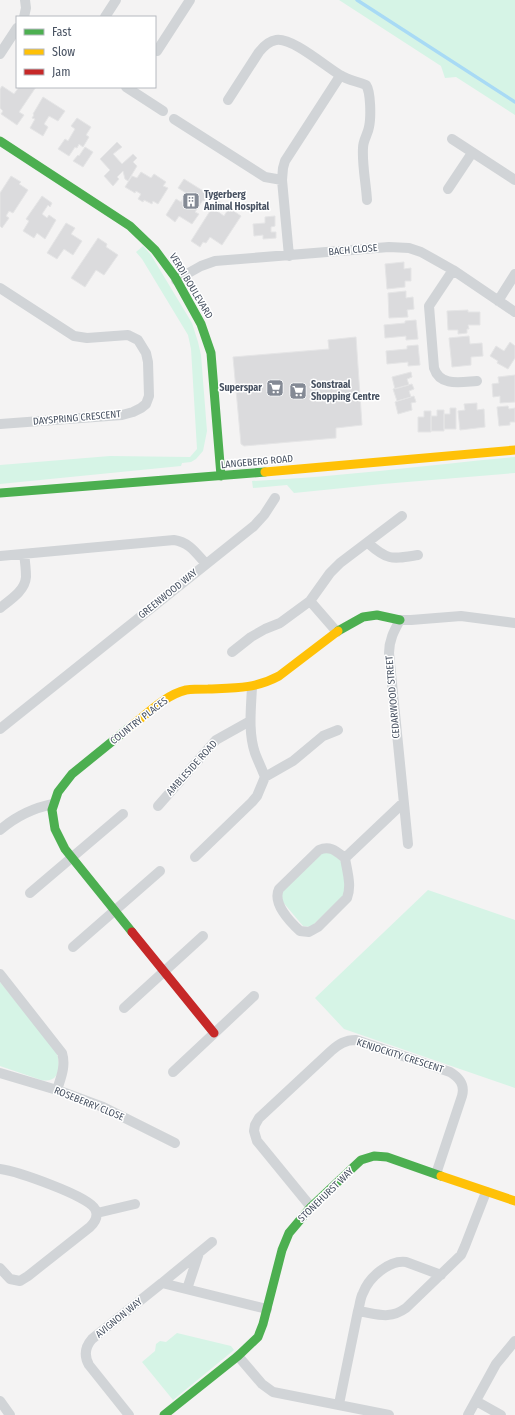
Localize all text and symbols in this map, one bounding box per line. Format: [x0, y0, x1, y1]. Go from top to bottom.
legend [16, 16, 156, 88]
text: Fast [52, 25, 71, 39]
text: Slow [52, 45, 75, 59]
text: Jam [52, 65, 70, 79]
place label: Tygerberg Animal Hospital [203, 189, 270, 213]
building icon: Tygerberg Animal Hospital [181, 191, 201, 211]
street label: BACH CLOSE [328, 242, 378, 258]
street label: VERDI BOULEVARD [167, 251, 215, 321]
supermarket icon: Superspar [265, 378, 285, 398]
place label: Sonstraal Shopping Centre [311, 379, 380, 403]
supermarket icon: Sonstraal Shopping Centre [288, 381, 308, 401]
place label: Superspar [219, 382, 262, 394]
street label: DAYSPRING CRESCENT [33, 408, 122, 428]
street label: LANGEBERG ROAD [220, 453, 294, 471]
street label: GREENWOOD WAY [136, 567, 200, 621]
street label: CEDARWOOD STREET [383, 655, 403, 739]
street label: COUNTRY PLACES [108, 695, 170, 747]
street label: AMBLESIDE ROAD [164, 738, 220, 798]
street label: KENJOCKITY CRESCENT [355, 1036, 445, 1076]
street label: ROSEBERRY CLOSE [52, 1084, 126, 1124]
street label: STONEHURST WAY [296, 1166, 356, 1224]
street label: AVIGNON WAY [93, 1296, 145, 1340]

